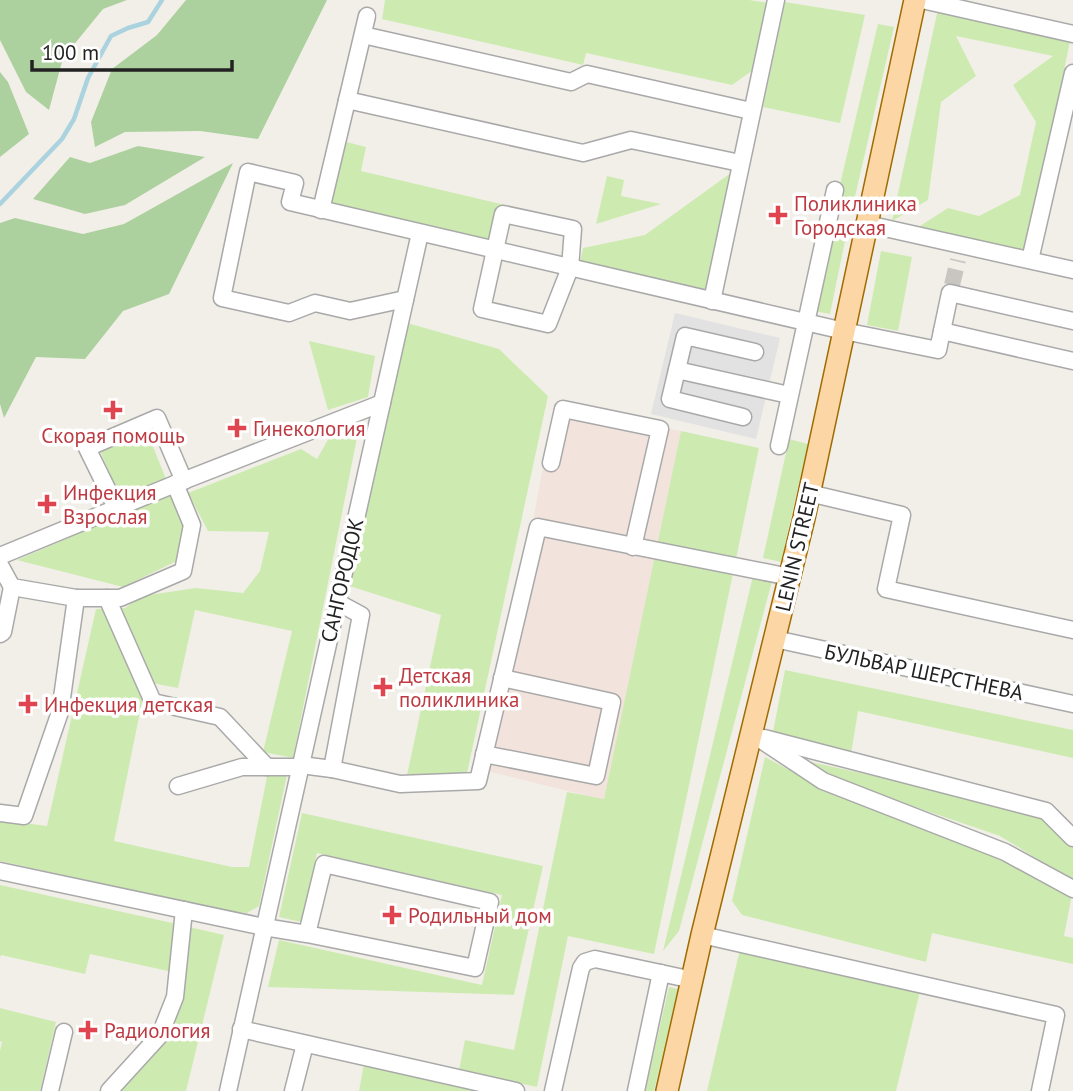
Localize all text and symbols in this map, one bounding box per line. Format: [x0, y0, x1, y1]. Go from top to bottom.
scale bar [32, 28, 231, 72]
text: 100 m [42, 39, 99, 66]
place label: Поликлиника Городская [794, 190, 917, 241]
marker: Поликлиника Городская [768, 205, 788, 225]
marker: Скорая помощь [103, 400, 123, 420]
place label: Гинекология [253, 415, 365, 442]
marker: Гинекология [227, 418, 247, 438]
place label: Скорая помощь [41, 422, 185, 449]
place label: Инфекция Взрослая [63, 479, 157, 530]
street label: LENIN STREET [769, 480, 825, 614]
marker: Инфекция Взрослая [37, 494, 57, 514]
street label: САНГОРОДОК [315, 515, 369, 645]
street label: БУЛЬВАР ШЕРСТНЕВА [822, 638, 1027, 706]
place label: Детская поликлиника [399, 662, 519, 713]
marker: Детская поликлиника [373, 677, 393, 697]
place label: Инфекция детская [44, 691, 213, 718]
marker: Инфекция детская [18, 694, 38, 714]
place label: Родильный дом [408, 902, 552, 929]
marker: Родильный дом [382, 905, 402, 925]
place label: Радиология [104, 1017, 210, 1044]
marker: Радиология [78, 1020, 98, 1040]

